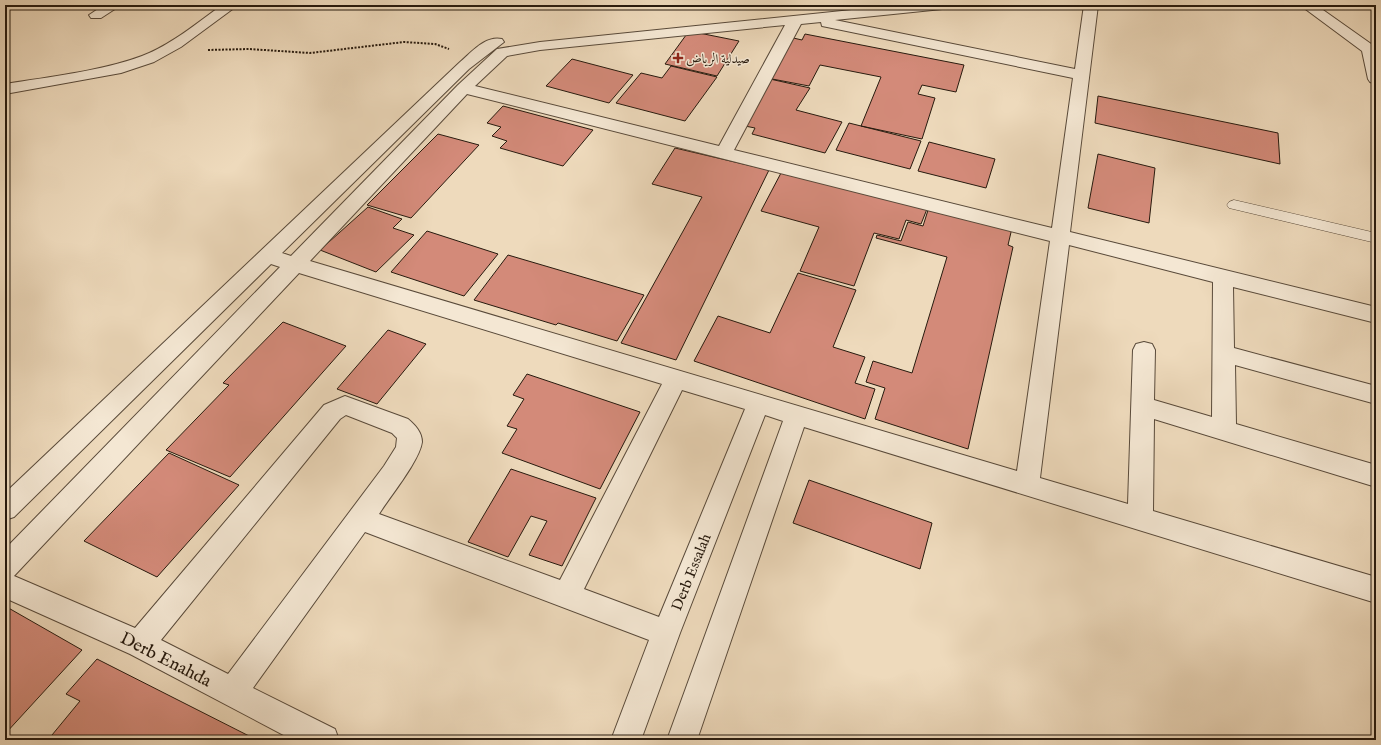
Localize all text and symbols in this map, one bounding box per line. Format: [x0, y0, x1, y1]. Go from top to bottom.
place label: صيدلية الرياض [686, 51, 750, 68]
marker: صيدلية الرياض [673, 53, 683, 63]
street label: Derb Essalah [667, 531, 716, 614]
street label: Derb Enahda [116, 627, 215, 693]

